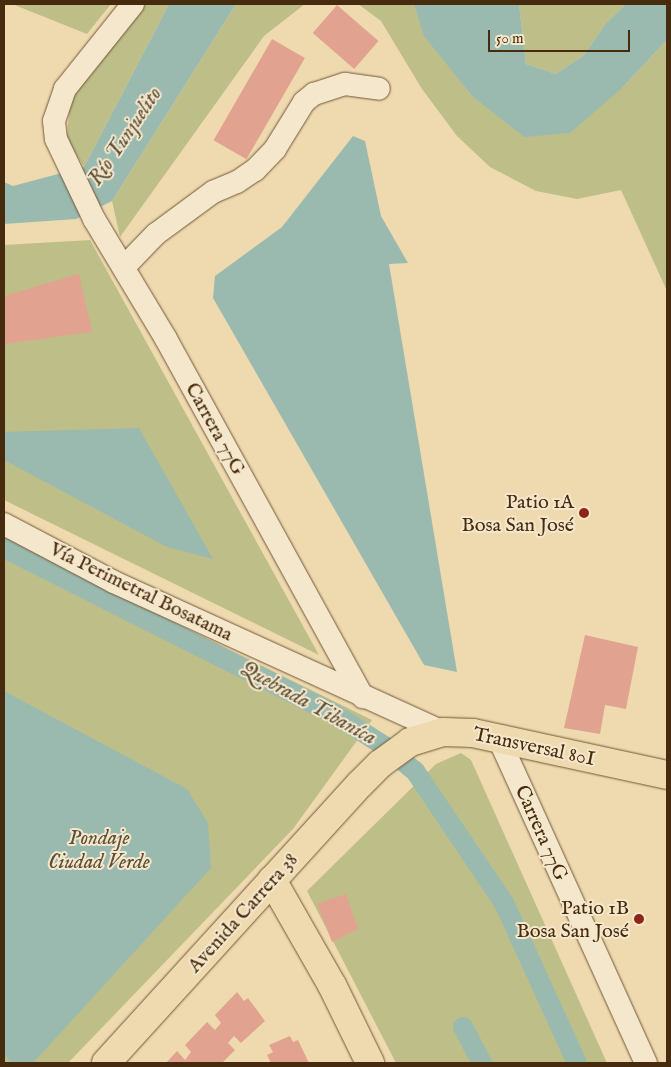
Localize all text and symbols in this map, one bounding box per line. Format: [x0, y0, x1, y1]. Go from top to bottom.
scale bar [491, 20, 634, 52]
text: 50 m [496, 29, 524, 48]
water label: Río Tunjuelito [84, 83, 168, 191]
street label: Carrera 77G [180, 379, 250, 479]
place label: Patio 1A Bosa San José [461, 490, 574, 537]
marker: Patio 1A Bosa San José [578, 507, 590, 519]
street label: Vía Perimetral Bosatama [46, 537, 236, 647]
water label: Quebrada Tibaníca [236, 657, 380, 751]
street label: Transversal 80I [471, 722, 597, 772]
street label: Carrera 77G [509, 782, 573, 884]
water label: Pondaje Ciudad Verde [48, 826, 150, 876]
street label: Avenida Carrera 38 [183, 848, 303, 978]
place label: Patio 1B Bosa San José [516, 896, 629, 943]
marker: Patio 1B Bosa San José [633, 913, 645, 925]

